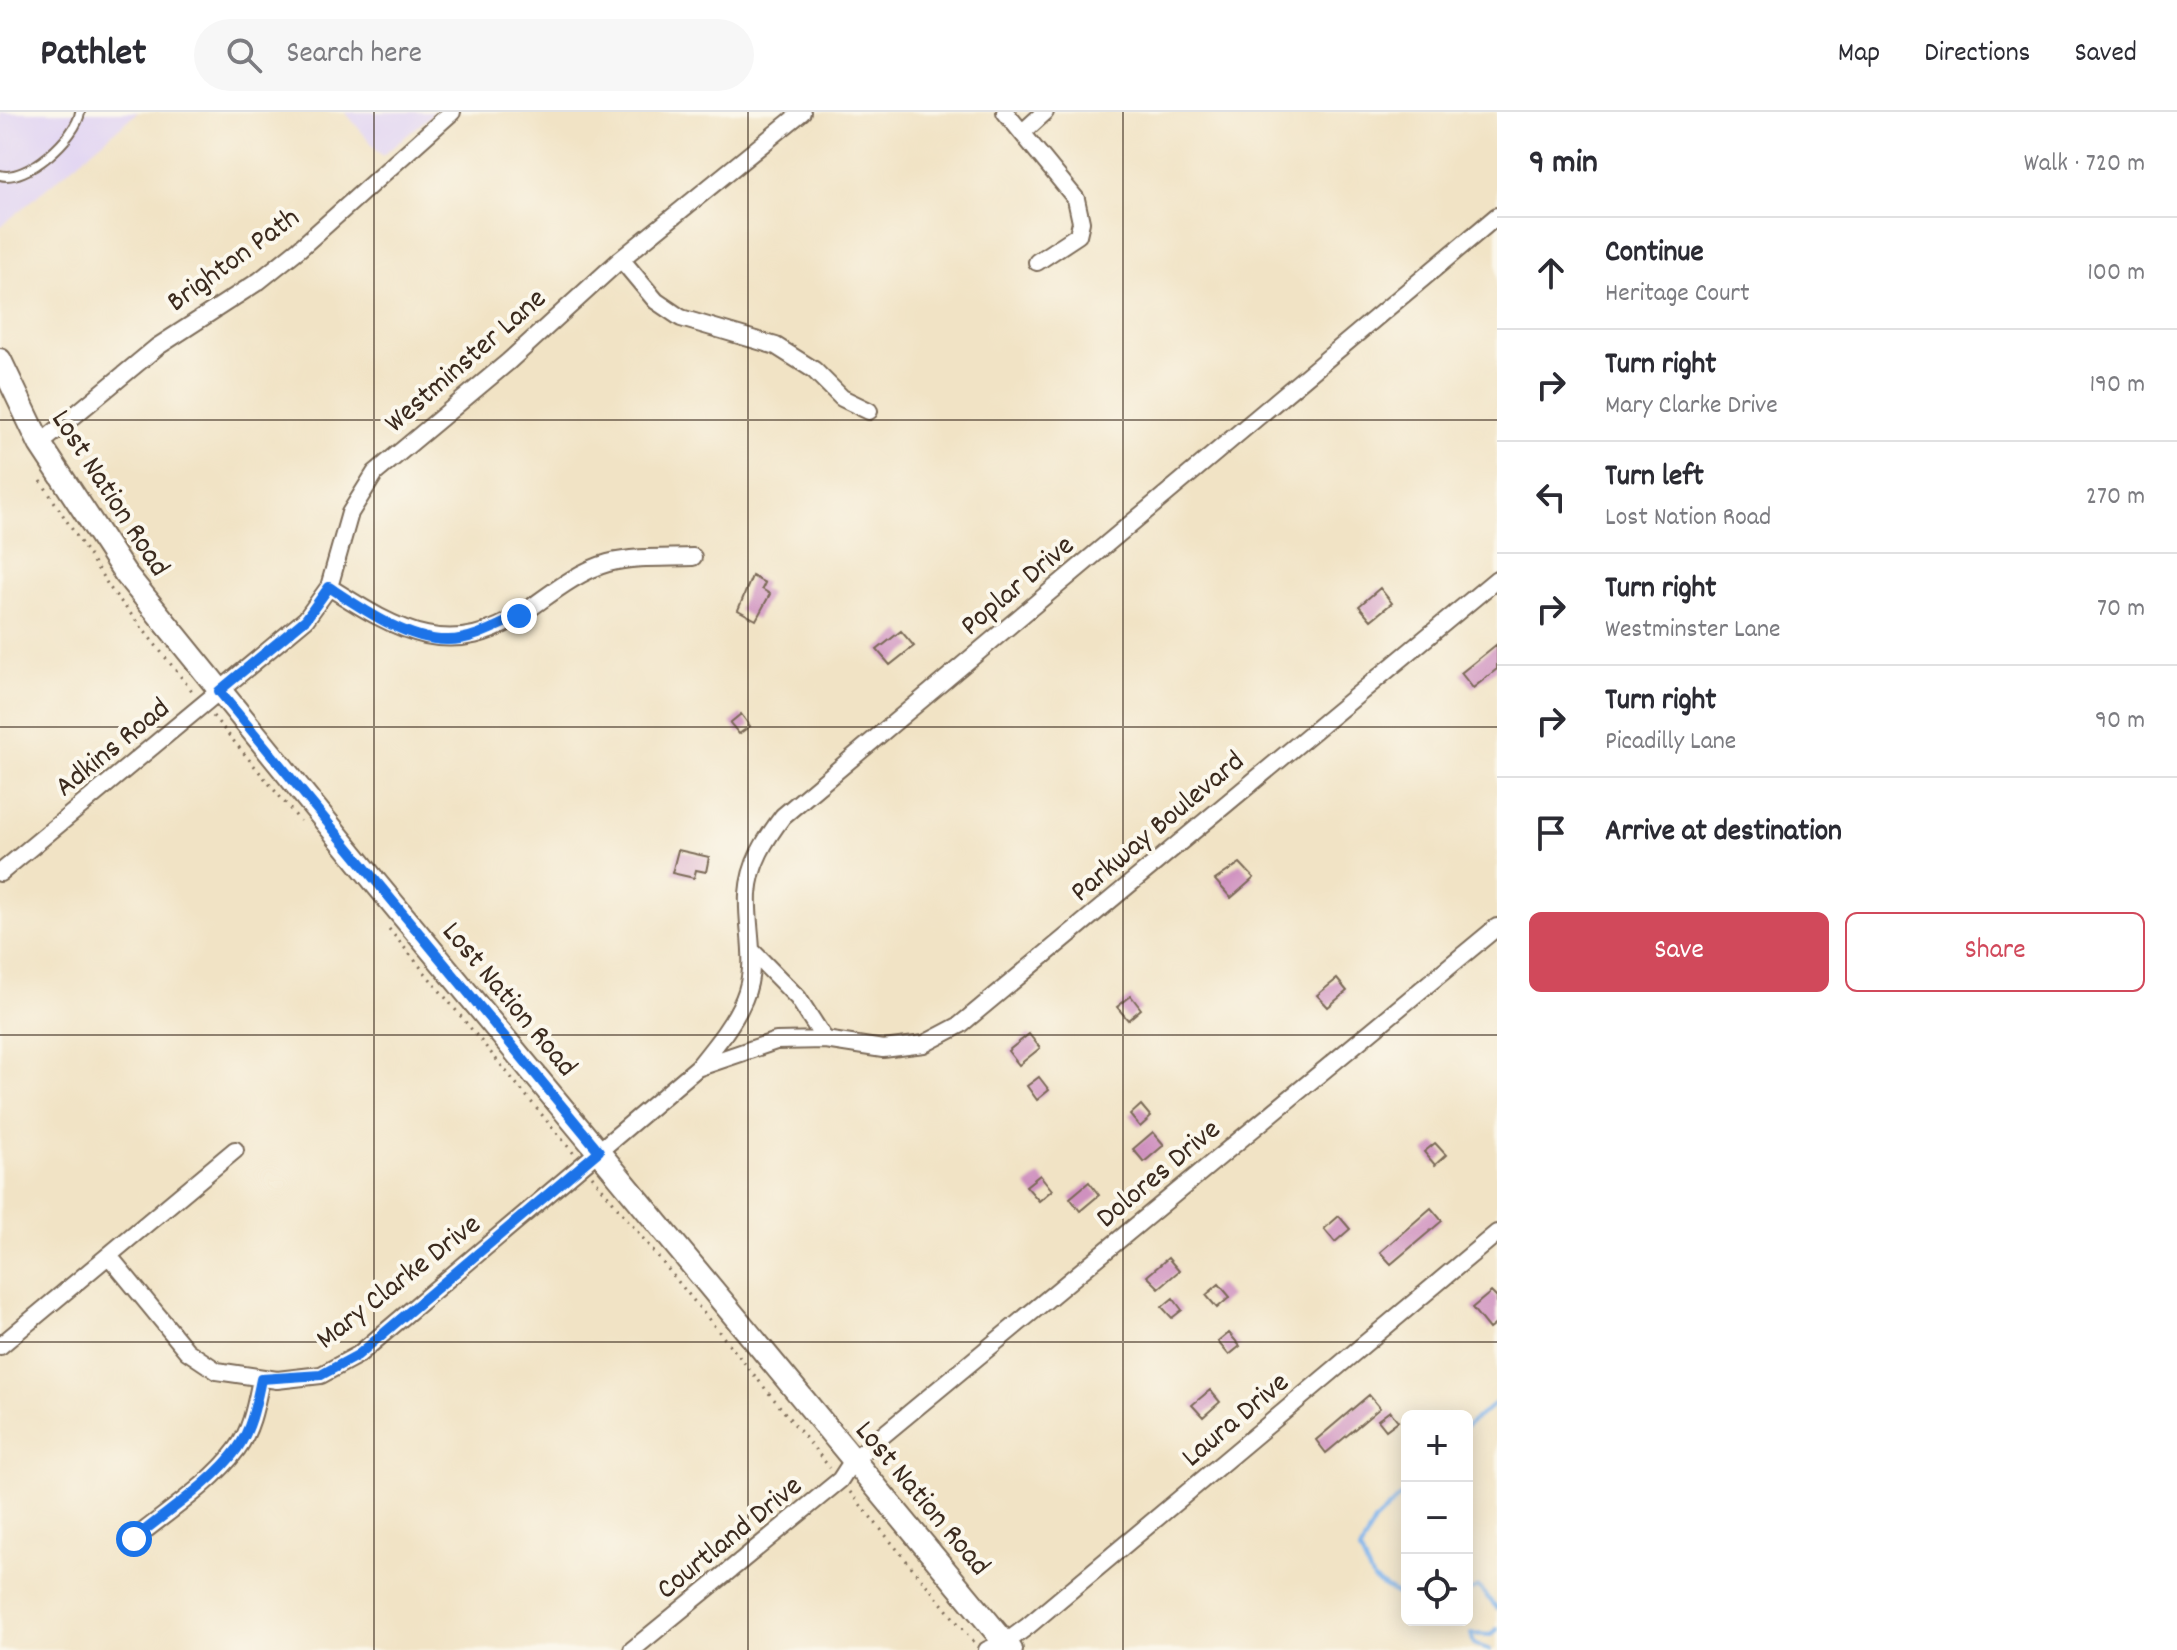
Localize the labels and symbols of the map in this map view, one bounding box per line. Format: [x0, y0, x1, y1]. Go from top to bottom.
street label: Brighton Path [159, 199, 310, 325]
street label: Westminster Lane [376, 280, 557, 445]
street label: Lost Nation Road [38, 402, 178, 587]
street label: Poplar Drive [952, 527, 1086, 648]
route end [501, 598, 537, 634]
street label: Adkins Road [47, 689, 181, 810]
street label: Parkway Boulevard [1062, 743, 1256, 914]
street label: Lost Nation Road [429, 914, 586, 1088]
street label: Dolores Drive [1088, 1110, 1232, 1240]
street label: Mary Clarke Drive [308, 1205, 491, 1362]
street label: Laura Drive [1174, 1363, 1300, 1479]
street label: Lost Nation Road [842, 1413, 999, 1587]
street label: Courtland Drive [648, 1467, 813, 1612]
route start [116, 1521, 152, 1557]

